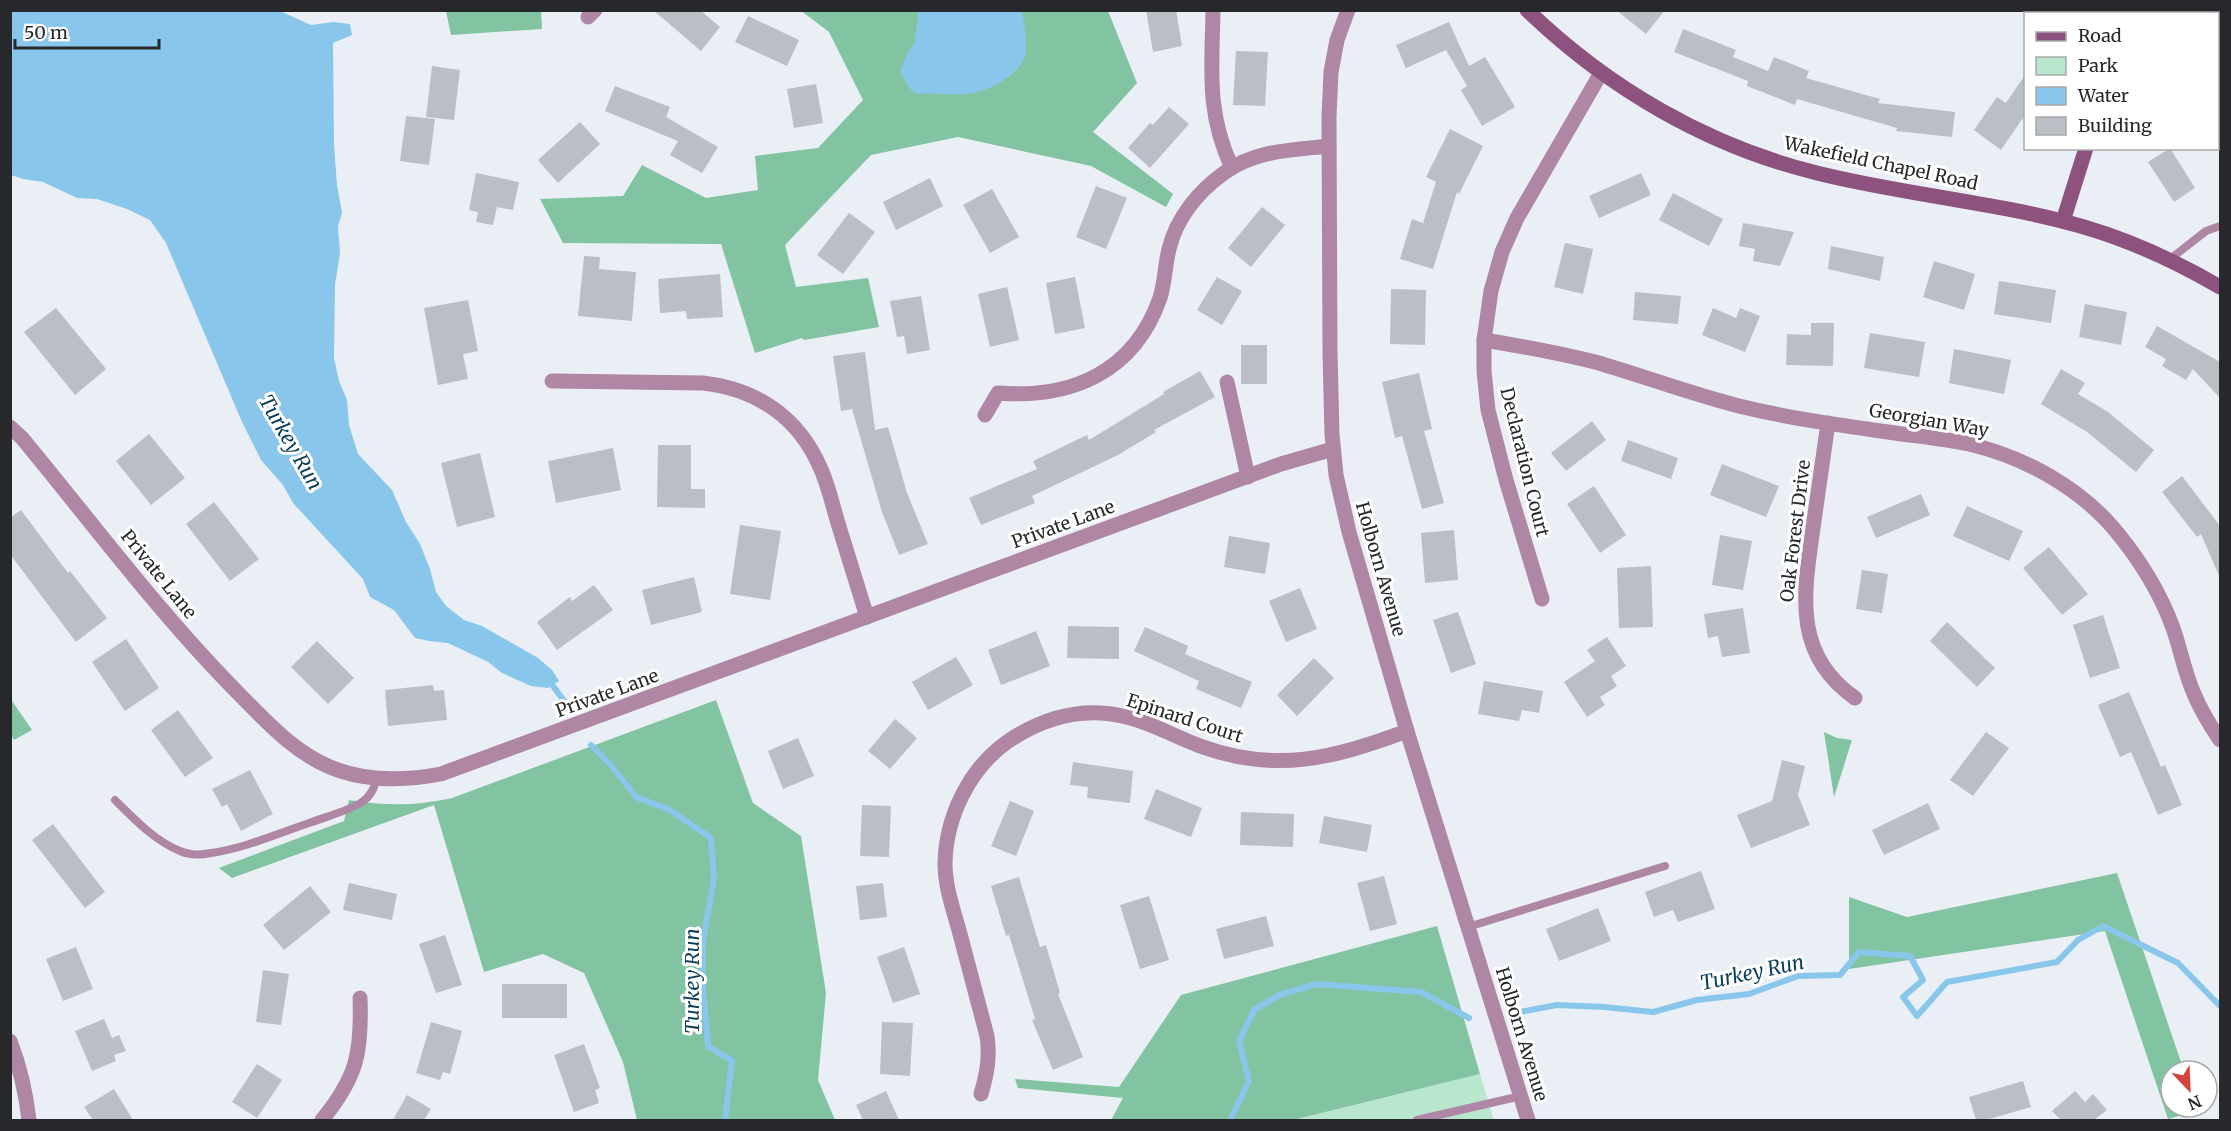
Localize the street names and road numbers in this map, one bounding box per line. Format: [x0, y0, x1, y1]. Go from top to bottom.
street label: Wakefield Chapel Road [1781, 131, 1980, 195]
street label: Declaration Court [1495, 385, 1555, 539]
street label: Georgian Way [1867, 398, 1991, 442]
street label: Oak Forest Drive [1775, 459, 1815, 603]
street label: Private Lane [1008, 495, 1118, 553]
street label: Holborn Avenue [1351, 499, 1411, 639]
street label: Private Lane [116, 525, 202, 623]
street label: Private Lane [552, 664, 662, 722]
street label: Epinard Court [1124, 688, 1246, 748]
street label: Holborn Avenue [1491, 964, 1553, 1104]

